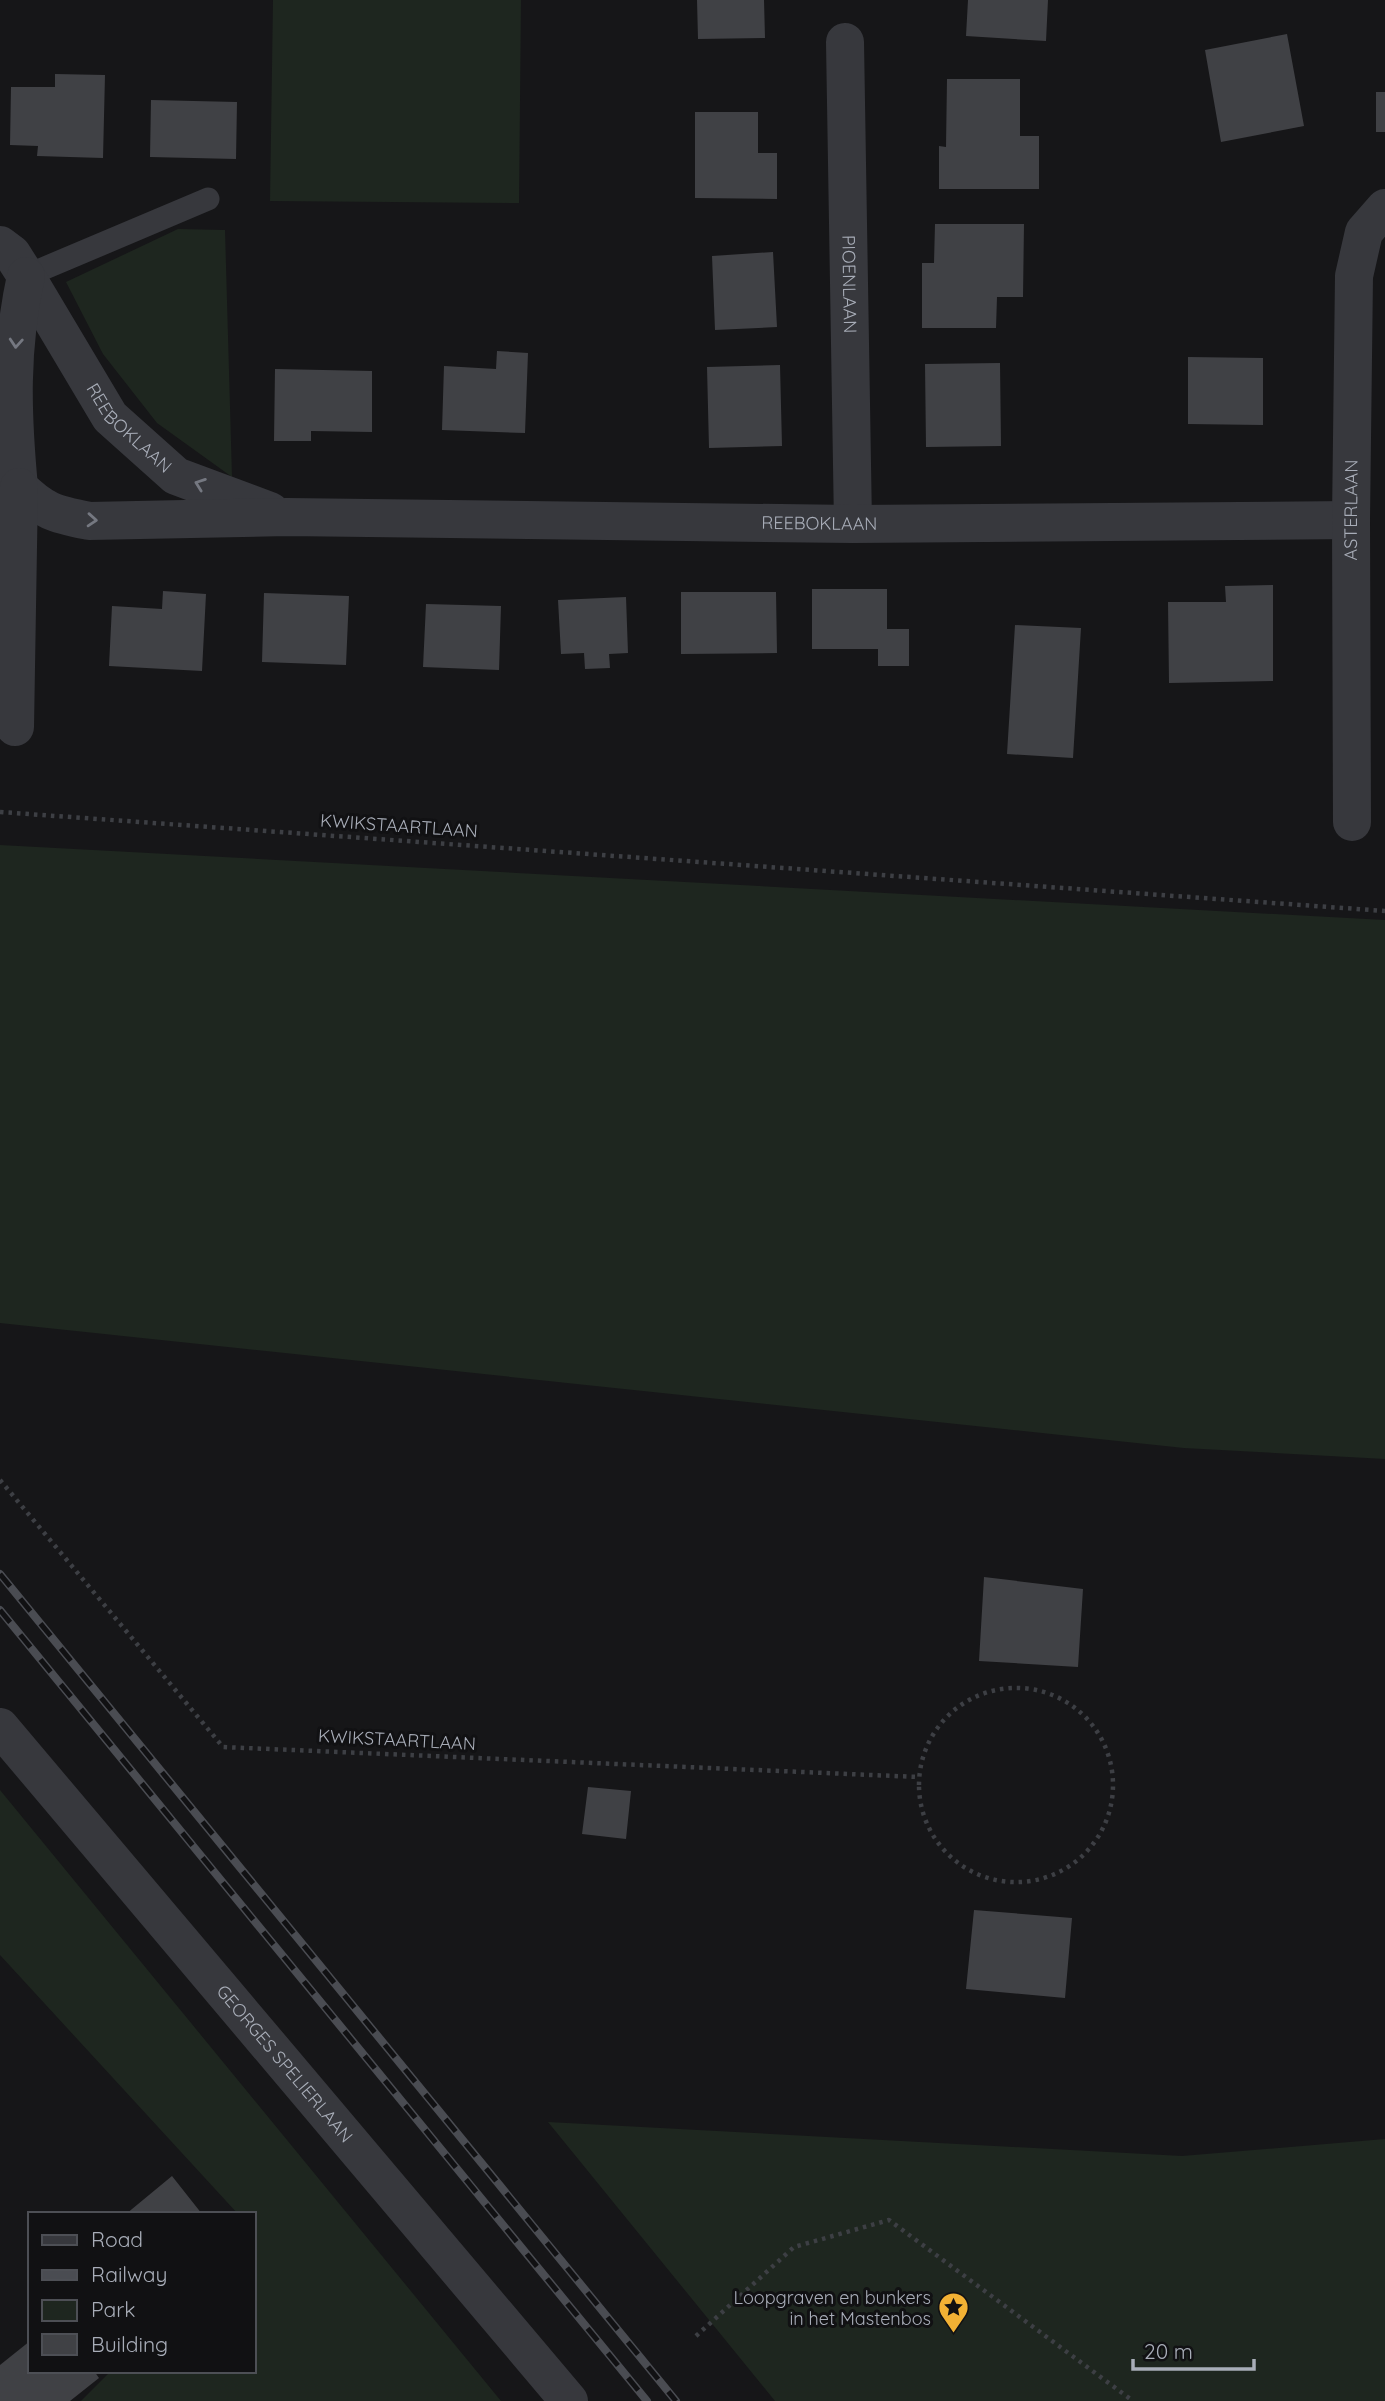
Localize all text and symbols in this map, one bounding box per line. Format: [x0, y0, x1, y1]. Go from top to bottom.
street label: PIOENLAAN [837, 235, 862, 333]
one-way arrow [9, 338, 24, 349]
street label: REEBOKLAAN [81, 379, 177, 478]
street label: ASTERLAAN [1339, 459, 1363, 561]
one-way arrow [194, 479, 206, 493]
street label: REEBOKLAAN [761, 511, 878, 535]
one-way arrow [86, 512, 97, 527]
street label: KWIKSTAARTLAAN [319, 809, 479, 842]
street label: KWIKSTAARTLAAN [318, 1724, 476, 1755]
street label: GEORGES SPELIERLAAN [212, 1980, 358, 2147]
legend [28, 2212, 256, 2373]
text: Road [91, 2226, 143, 2252]
text: Railway [91, 2261, 167, 2287]
place label: Loopgraven en bunkers in het Mastenbos [733, 2286, 931, 2330]
place icon: Loopgraven en bunkers in het Mastenbos [937, 2291, 971, 2335]
text: Park [91, 2296, 135, 2322]
scale bar [1133, 2328, 1254, 2372]
text: Building [91, 2331, 168, 2357]
text: 20 m [1144, 2338, 1193, 2364]

